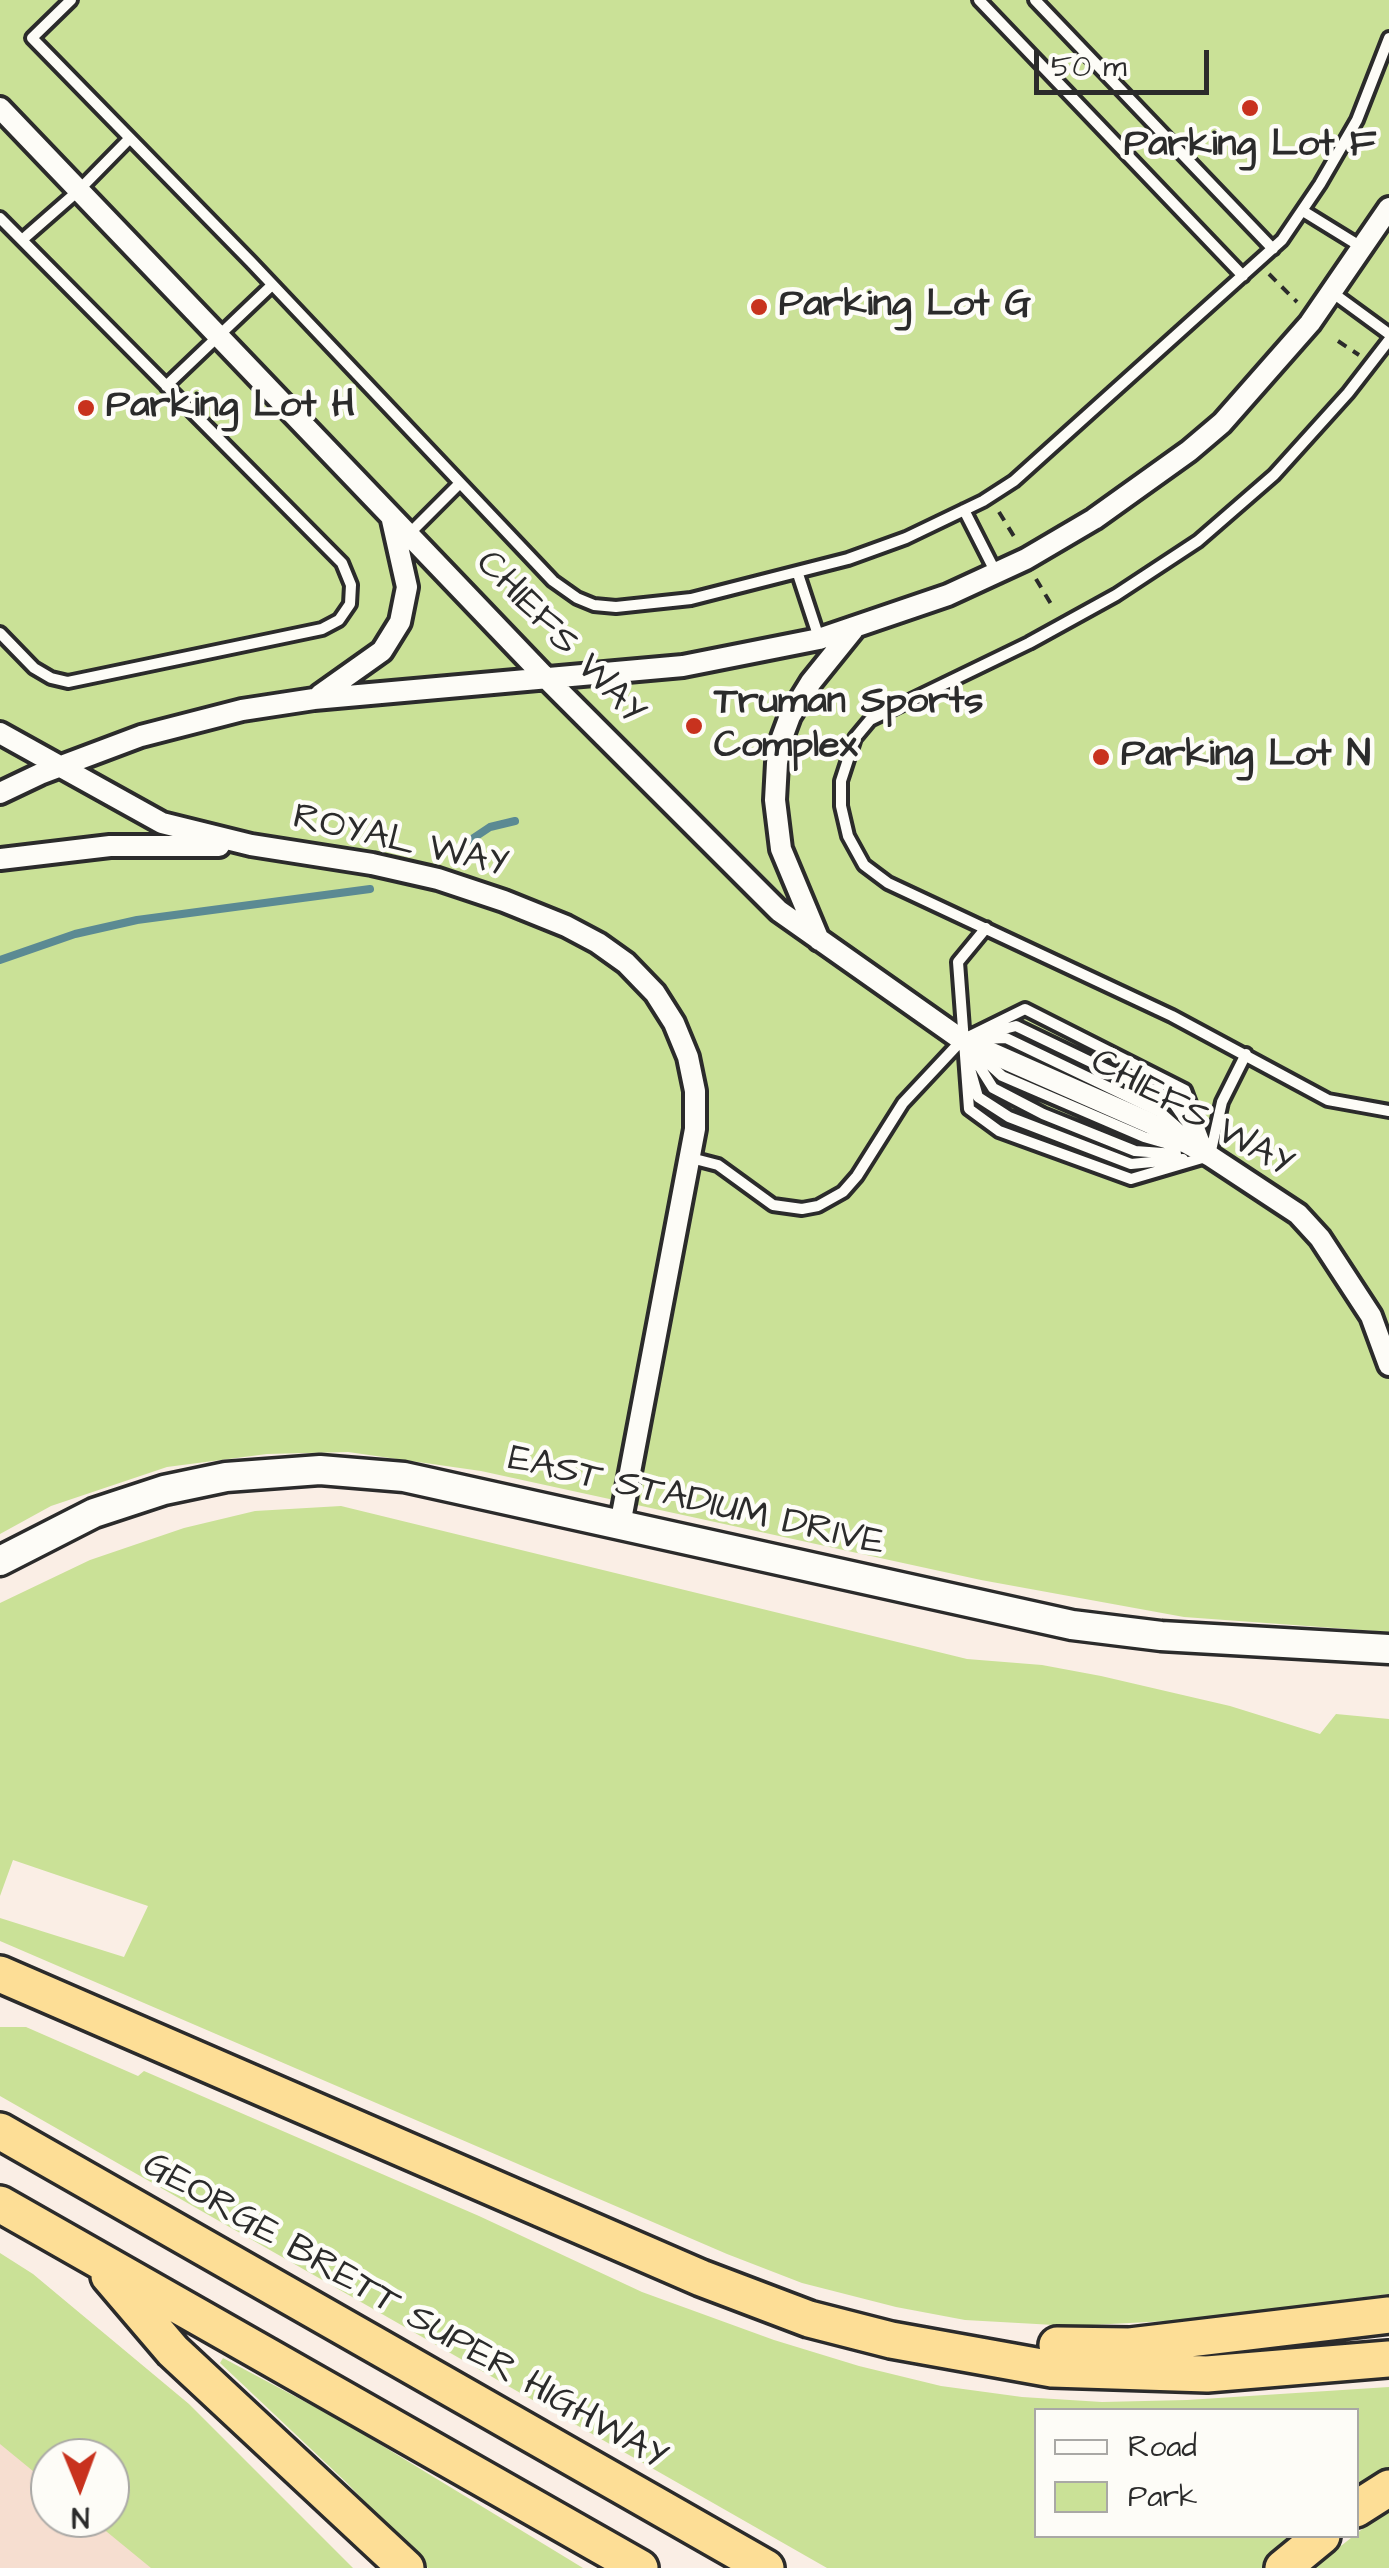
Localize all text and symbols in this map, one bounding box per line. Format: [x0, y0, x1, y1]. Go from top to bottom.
scale bar [1039, 30, 1214, 92]
text: 50 m [1051, 46, 1127, 88]
marker: Parking Lot F [1239, 97, 1261, 119]
place label: Parking Lot F [1124, 124, 1376, 170]
place label: Parking Lot G [779, 284, 1031, 330]
marker: Parking Lot G [748, 296, 770, 318]
place label: Parking Lot H [106, 385, 355, 431]
marker: Parking Lot H [75, 397, 97, 419]
street label: CHIEFS WAY [465, 542, 653, 736]
place label: Truman Sports Complex [714, 681, 983, 771]
marker: Truman Sports Complex [683, 715, 705, 737]
place label: Parking Lot N [1121, 734, 1371, 780]
marker: Parking Lot N [1090, 746, 1112, 768]
street label: ROYAL WAY [288, 796, 512, 890]
street label: CHIEFS WAY [1082, 1041, 1300, 1189]
street label: EAST STADIUM DRIVE [503, 1438, 889, 1568]
street label: GEORGE BRETT SUPER HIGHWAY [134, 2144, 674, 2482]
legend [1034, 2408, 1359, 2538]
text: Road [1128, 2426, 1197, 2468]
north arrow [30, 2438, 130, 2538]
text: Park [1128, 2476, 1197, 2518]
text: N [71, 2497, 90, 2536]

